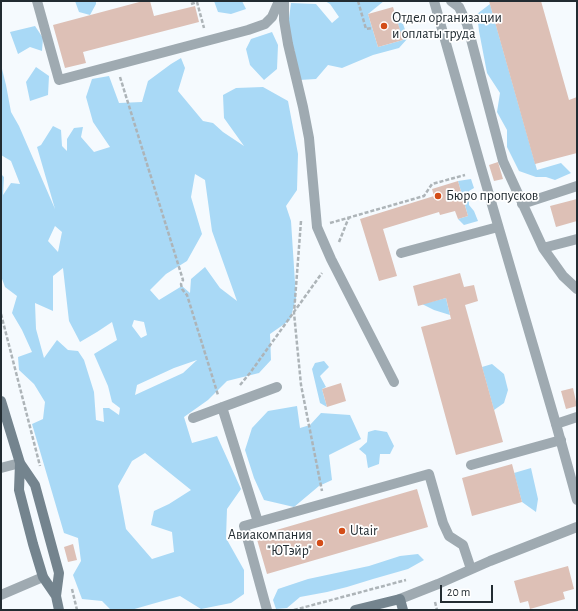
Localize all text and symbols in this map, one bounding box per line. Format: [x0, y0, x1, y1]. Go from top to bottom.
place label: Отдел организации и оплаты труда [392, 10, 502, 42]
marker: Отдел организации и оплаты труда [379, 21, 389, 31]
place label: Бюро пропусков [446, 188, 538, 204]
marker: Бюро пропусков [433, 191, 443, 201]
place label: Utair [350, 523, 378, 539]
marker: Utair [337, 526, 347, 536]
place label: Авиакомпания "ЮТэйр" [228, 527, 312, 560]
marker: Авиакомпания "ЮТэйр" [315, 538, 325, 548]
scale bar [442, 577, 495, 603]
text: 20 m [447, 586, 470, 598]

